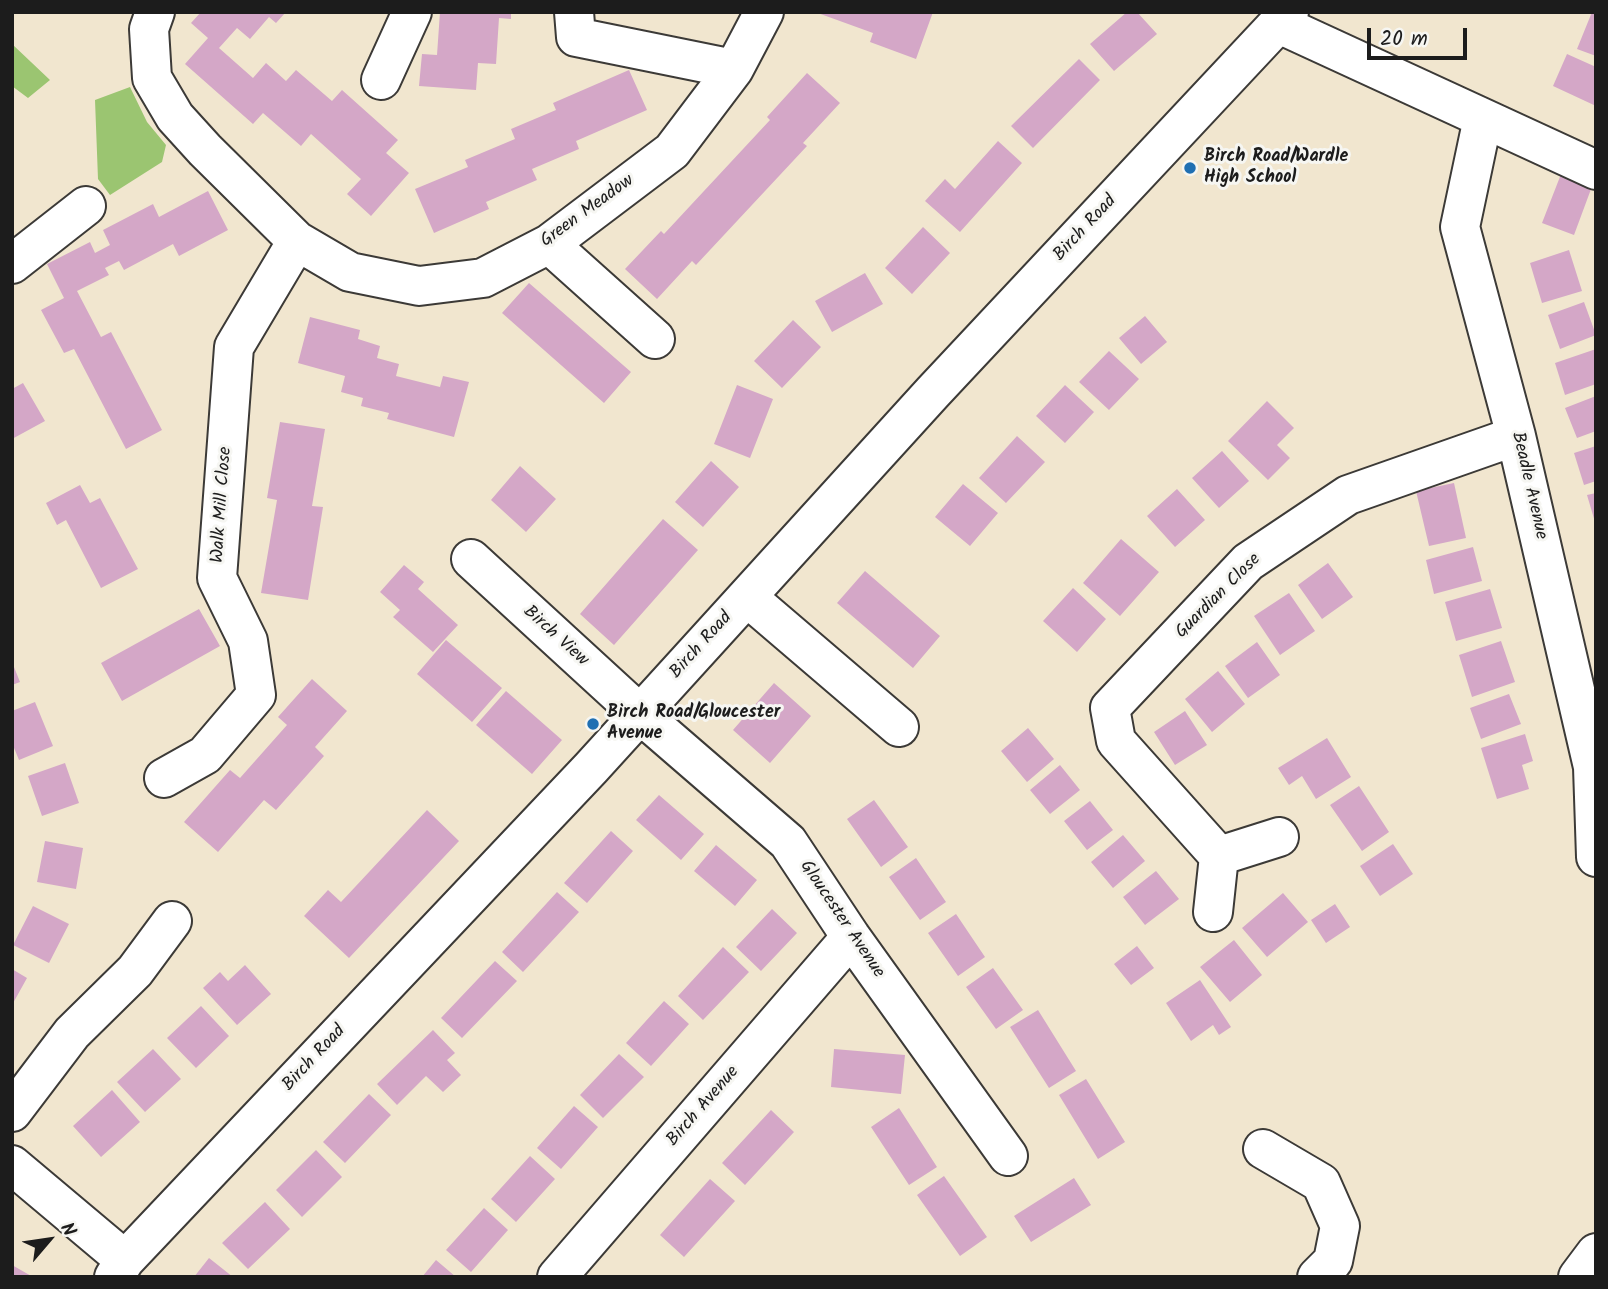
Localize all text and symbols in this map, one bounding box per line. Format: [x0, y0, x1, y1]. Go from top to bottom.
scale bar [1370, 14, 1470, 58]
text: 20 m [1380, 23, 1428, 56]
place label: Birch Road/Wardle High School [1204, 147, 1348, 190]
marker: Birch Road/Wardle High School [1182, 160, 1198, 176]
street label: Green Meadow [537, 171, 639, 253]
street label: Birch Road [1050, 191, 1122, 267]
street label: Beadle Avenue [1505, 430, 1551, 542]
street label: Walk Mill Close [208, 446, 238, 564]
street label: Guardian Close [1172, 550, 1266, 644]
street label: Birch View [518, 602, 592, 672]
street label: Birch Road [666, 608, 738, 684]
place label: Birch Road/Gloucester Avenue [607, 703, 780, 746]
marker: Birch Road/Gloucester Avenue [585, 716, 601, 732]
street label: Gloucester Avenue [794, 857, 888, 983]
street label: Birch Road [279, 1021, 351, 1097]
street label: Birch Avenue [663, 1062, 745, 1152]
north arrow [14, 1205, 84, 1275]
text: N [51, 1217, 83, 1242]

